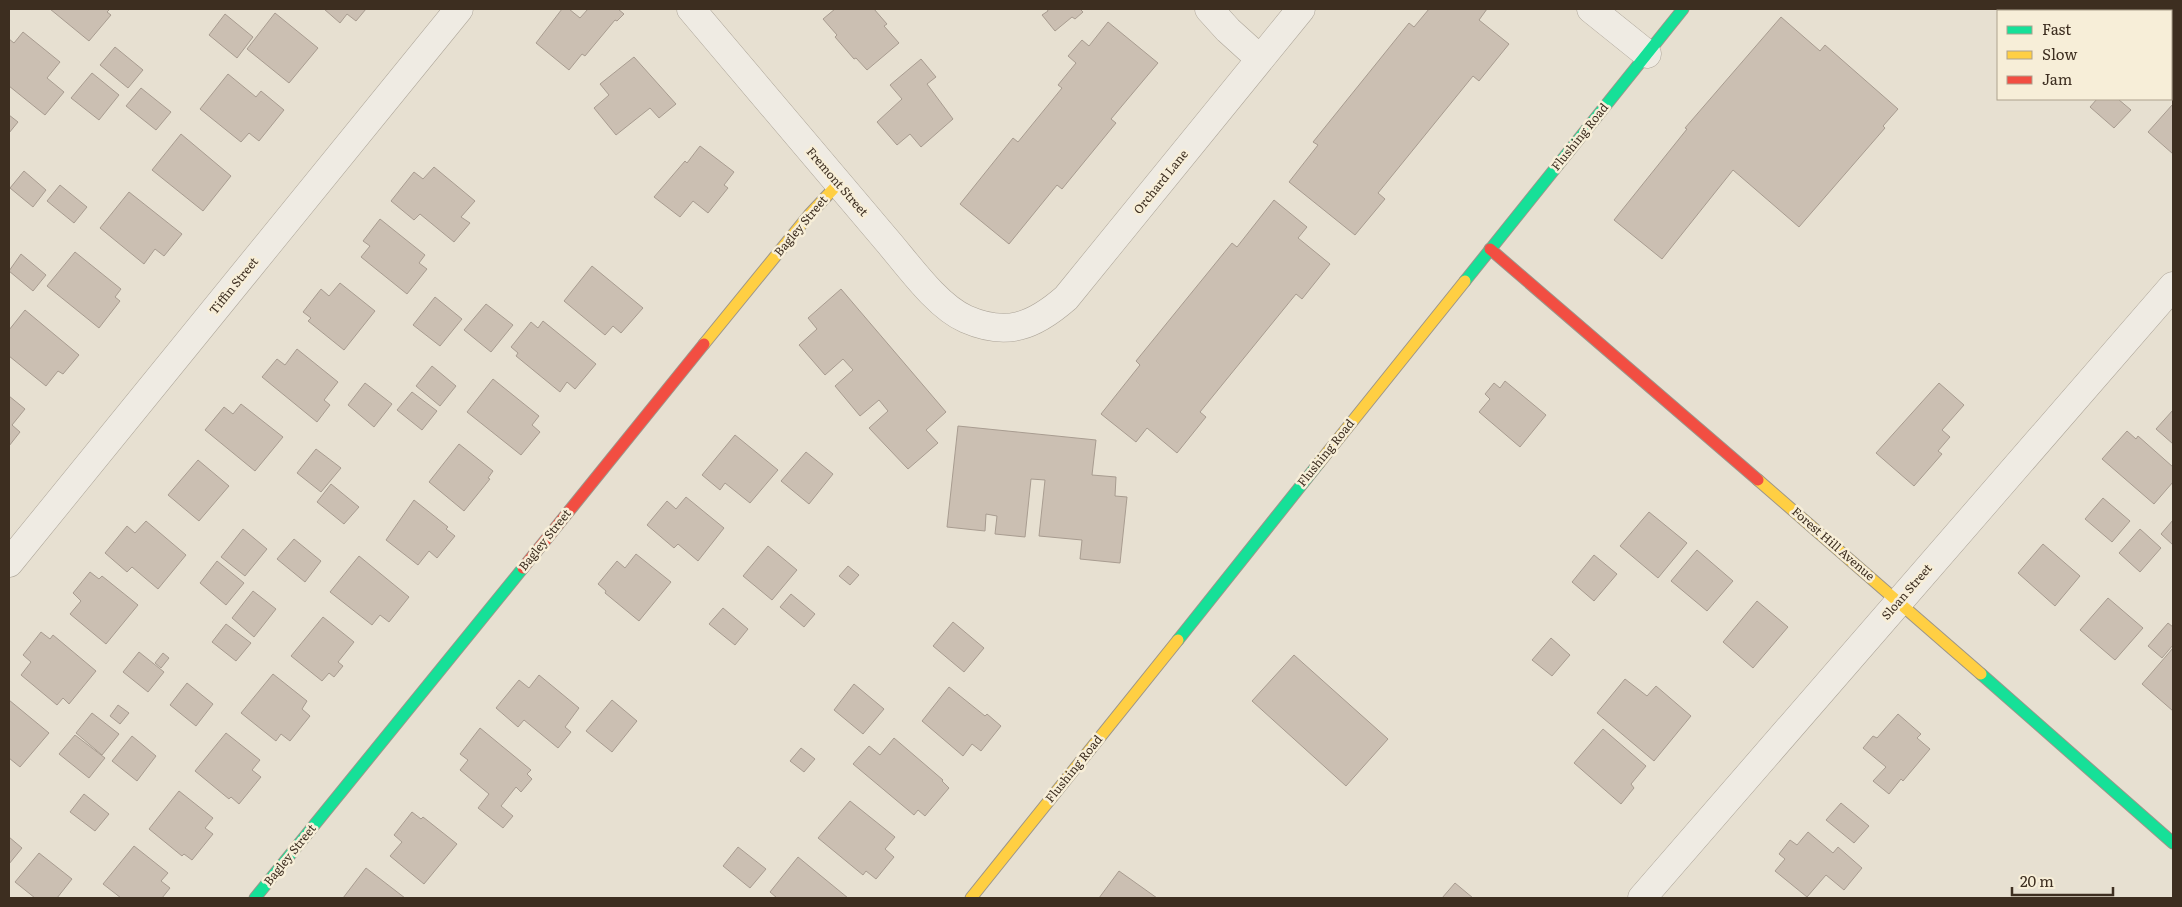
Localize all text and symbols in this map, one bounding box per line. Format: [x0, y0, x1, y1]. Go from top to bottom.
legend [1997, 10, 2172, 100]
text: Fast [2042, 17, 2071, 40]
text: Slow [2042, 42, 2077, 65]
text: Jam [2042, 67, 2073, 90]
street label: Flushing Road [1546, 98, 1612, 174]
street label: Fremont Street [803, 143, 873, 220]
street label: Orchard Lane [1129, 145, 1192, 217]
street label: Bagley Street [769, 191, 831, 260]
street label: Tiffin Street [204, 253, 262, 318]
street label: Flushing Road [1292, 414, 1358, 490]
street label: Forest Hill Avenue [1788, 502, 1879, 584]
street label: Bagley Street [514, 505, 575, 574]
street label: Sloan Street [1877, 559, 1936, 623]
street label: Flushing Road [1040, 730, 1106, 806]
street label: Bagley Street [259, 820, 320, 889]
scale bar [2012, 864, 2113, 896]
text: 20 m [2020, 869, 2054, 892]

